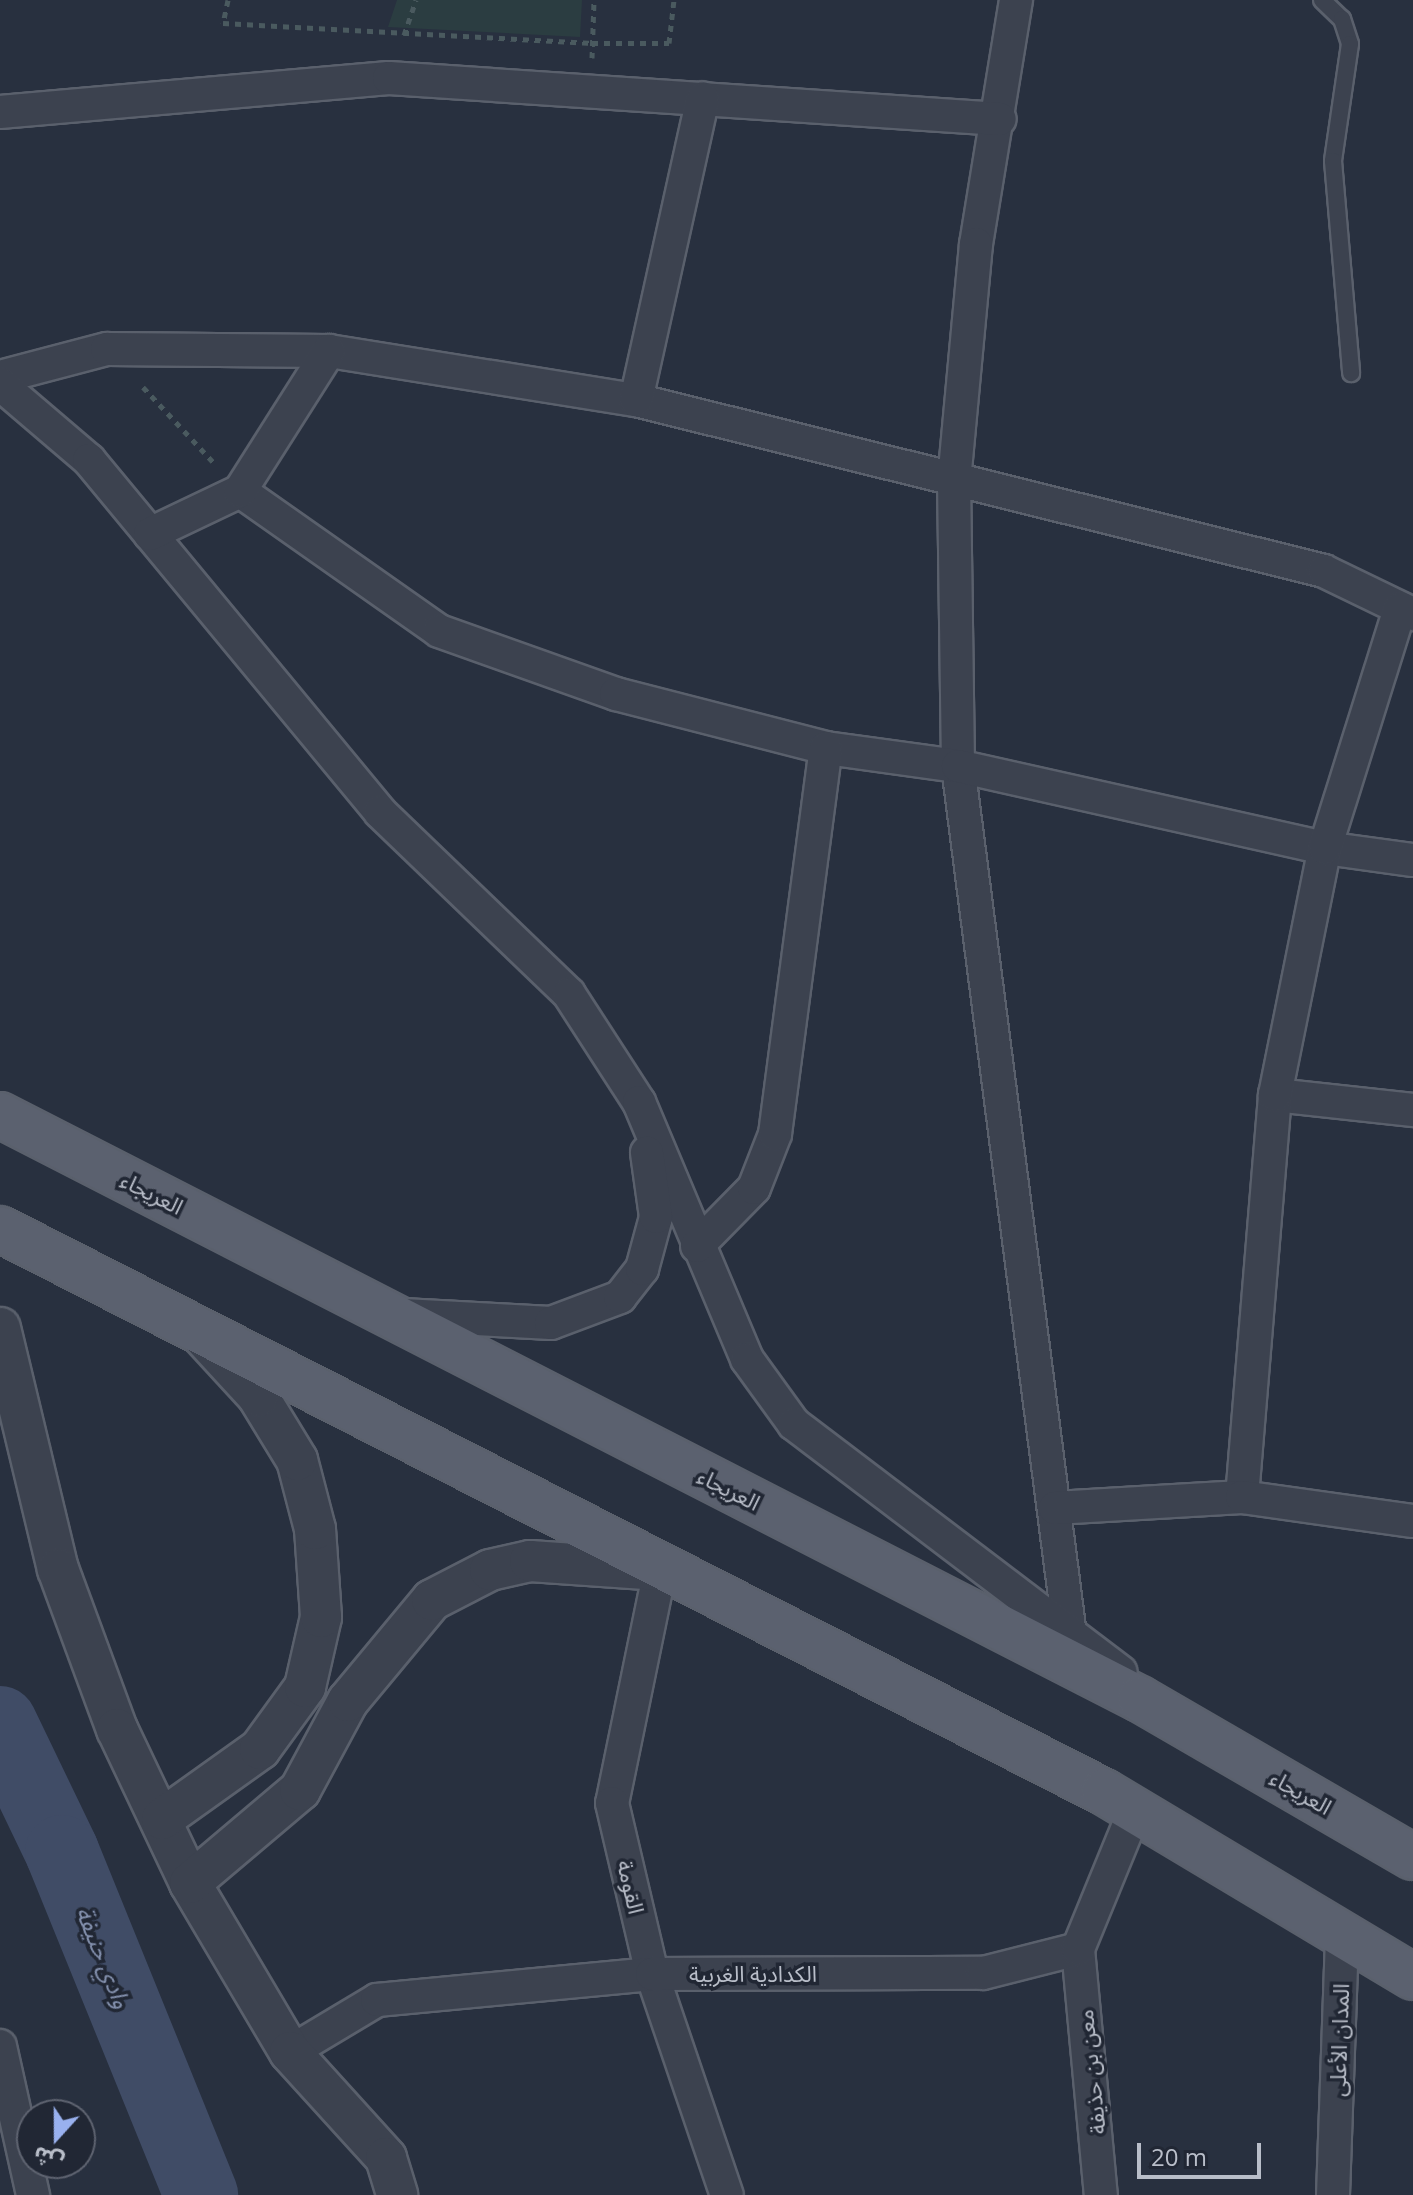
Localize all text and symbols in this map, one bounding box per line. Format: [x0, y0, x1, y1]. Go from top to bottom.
street label: العريجاء [116, 1166, 188, 1220]
street label: العريجاء [693, 1462, 765, 1516]
street label: العريجاء [1266, 1764, 1336, 1820]
street label: القومة [612, 1857, 650, 1917]
water label: وادي حنيفة [71, 1902, 137, 2012]
street label: الكدادية الغربية [689, 1961, 817, 1987]
street label: المدان الأعلى [1324, 1983, 1354, 2097]
street label: معن بن حذيفة [1071, 2008, 1111, 2136]
north arrow [16, 2099, 96, 2179]
scale bar [1141, 2127, 1265, 2177]
text: ش [29, 2140, 68, 2179]
text: 20 m [1151, 2140, 1207, 2173]

